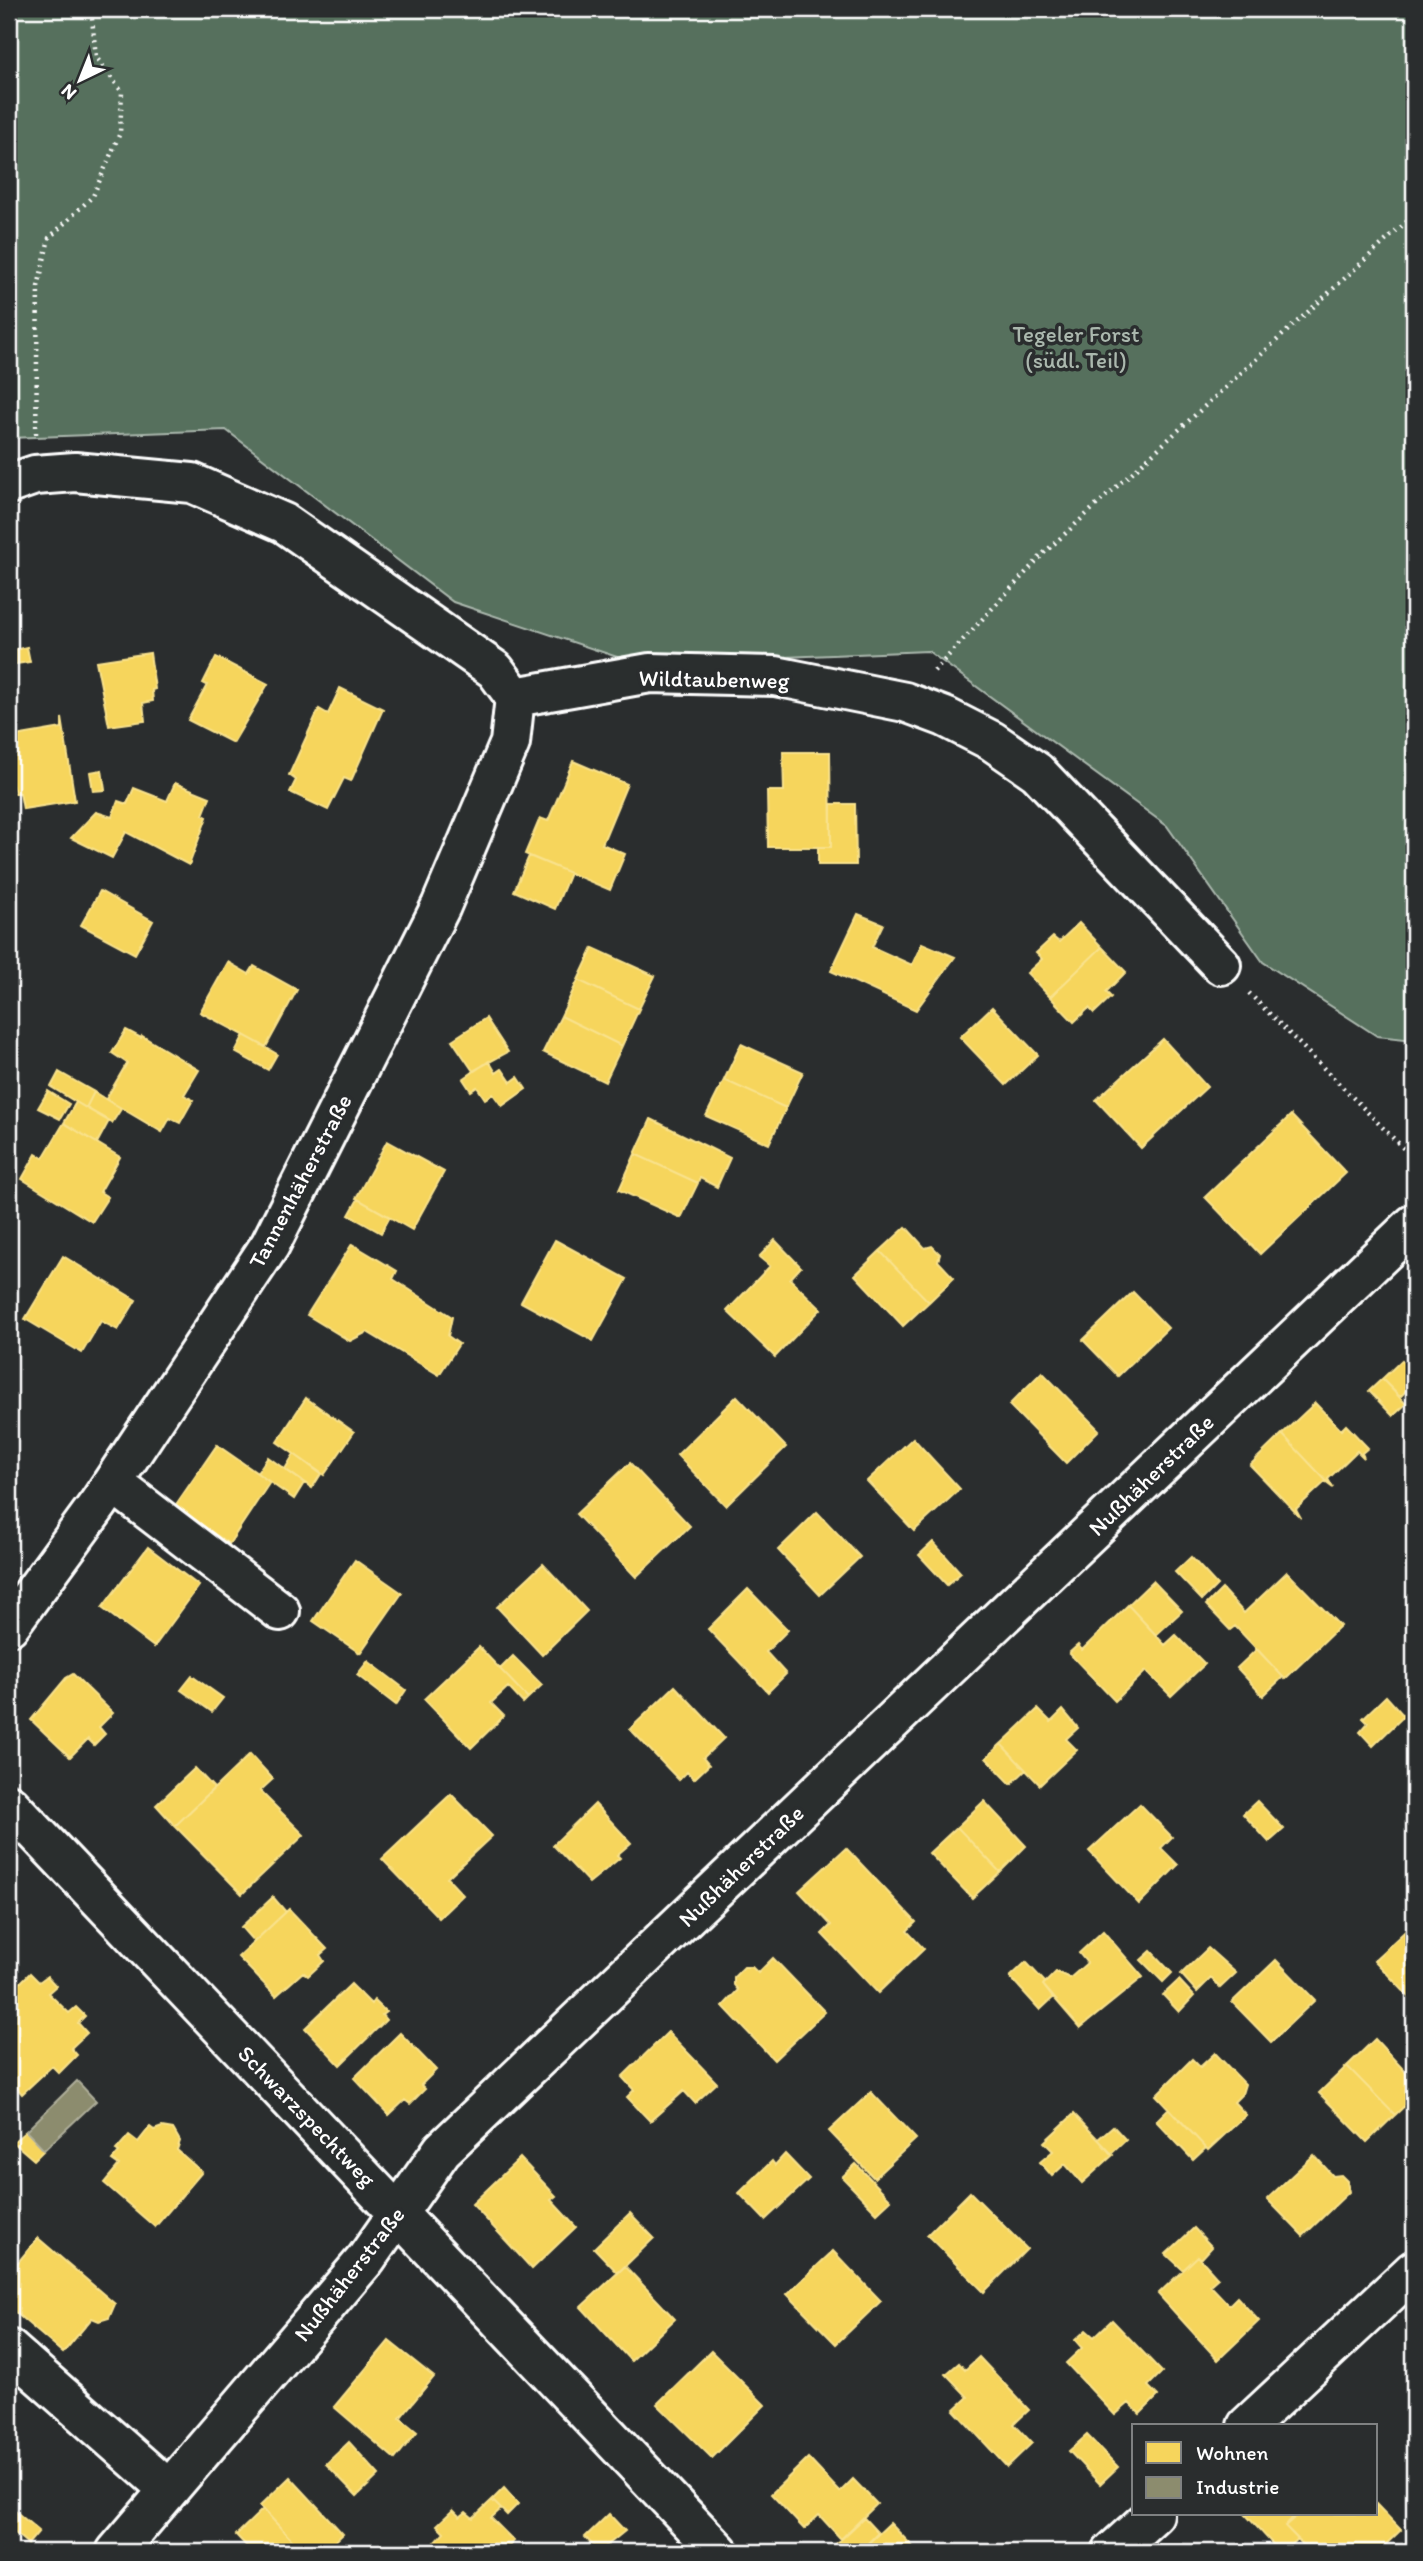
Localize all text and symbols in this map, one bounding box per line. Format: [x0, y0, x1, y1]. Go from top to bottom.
north arrow [46, 46, 116, 116]
text: N [56, 79, 81, 105]
park label: Tegeler Forst (südl. Teil) [1012, 320, 1140, 374]
street label: Wildtaubenweg [638, 664, 790, 694]
street label: Tannenhäherstraße [242, 1089, 358, 1273]
street label: Nußhäherstraße [1082, 1408, 1220, 1542]
street label: Nußhäherstraße [672, 1799, 810, 1933]
street label: Schwarzspechtweg [232, 2039, 382, 2193]
street label: Nußhäherstraße [288, 2201, 410, 2347]
legend [1132, 2424, 1378, 2516]
text: Wohnen [1196, 2440, 1268, 2465]
text: Industrie [1196, 2474, 1279, 2499]

